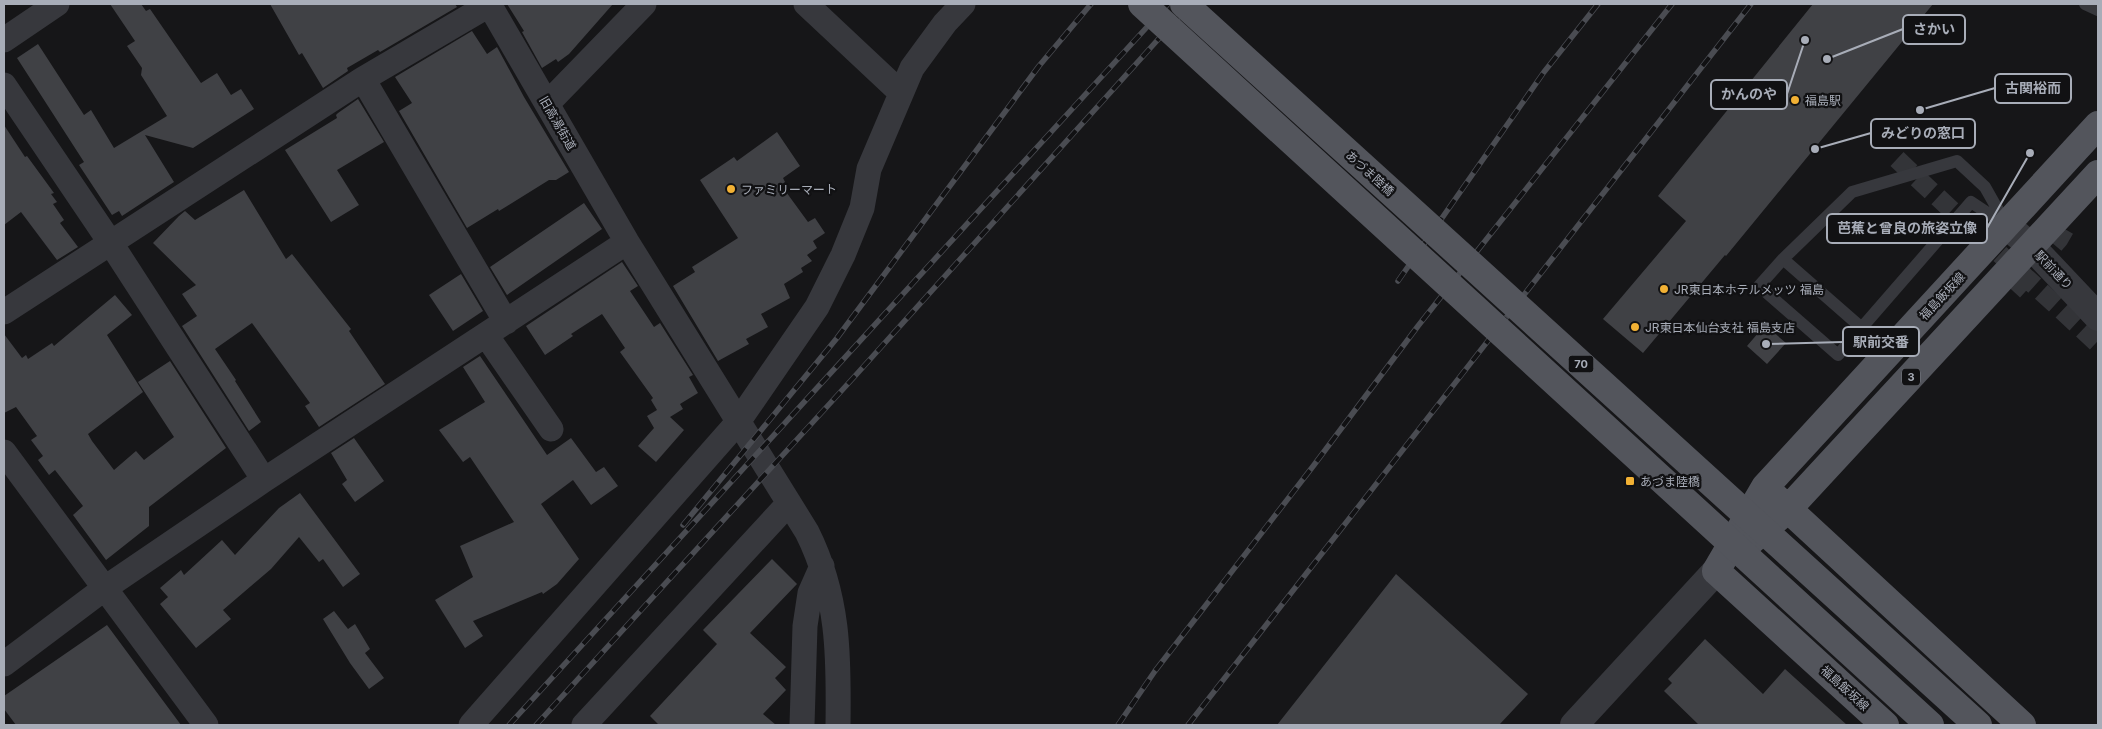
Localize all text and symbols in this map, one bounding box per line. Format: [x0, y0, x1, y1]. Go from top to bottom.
callout: さかい [1903, 15, 1965, 44]
text: さかい [1913, 20, 1955, 37]
callout: 古関裕而 [1995, 74, 2071, 103]
text: 古関裕而 [2005, 79, 2061, 96]
callout: かんのや [1711, 80, 1787, 109]
text: かんのや [1721, 85, 1777, 102]
street label: 旧高湯街道 [537, 93, 579, 153]
place label: 福島駅 [1805, 93, 1841, 108]
marker: 福島駅 [1789, 94, 1801, 106]
callout: みどりの窓口 [1871, 119, 1975, 148]
text: みどりの窓口 [1881, 124, 1965, 141]
street label: あづま陸橋 [1343, 147, 1397, 199]
place label: ファミリーマート [741, 182, 837, 197]
marker: ファミリーマート [725, 183, 737, 195]
callout: 芭蕉と曾良の旅姿立像 [1827, 214, 1987, 243]
text: 芭蕉と曾良の旅姿立像 [1837, 219, 1977, 236]
street label: 駅前通り [2032, 248, 2076, 292]
street label: 福島飯坂線 [1916, 269, 1968, 323]
place label: JR東日本ホテルメッツ 福島 [1674, 282, 1824, 297]
marker: JR東日本ホテルメッツ 福島 [1658, 283, 1670, 295]
place label: JR東日本仙台支社 福島支店 [1645, 320, 1795, 335]
marker: JR東日本仙台支社 福島支店 [1629, 321, 1641, 333]
callout: 駅前交番 [1843, 327, 1919, 356]
text: 駅前交番 [1853, 333, 1909, 350]
road number: 70 [1568, 356, 1594, 372]
road number: 3 [1902, 368, 1920, 386]
place label: あづま陸橋 [1640, 474, 1700, 489]
marker: あづま陸橋 [1624, 475, 1636, 487]
street label: 福島飯坂線 [1818, 662, 1872, 714]

